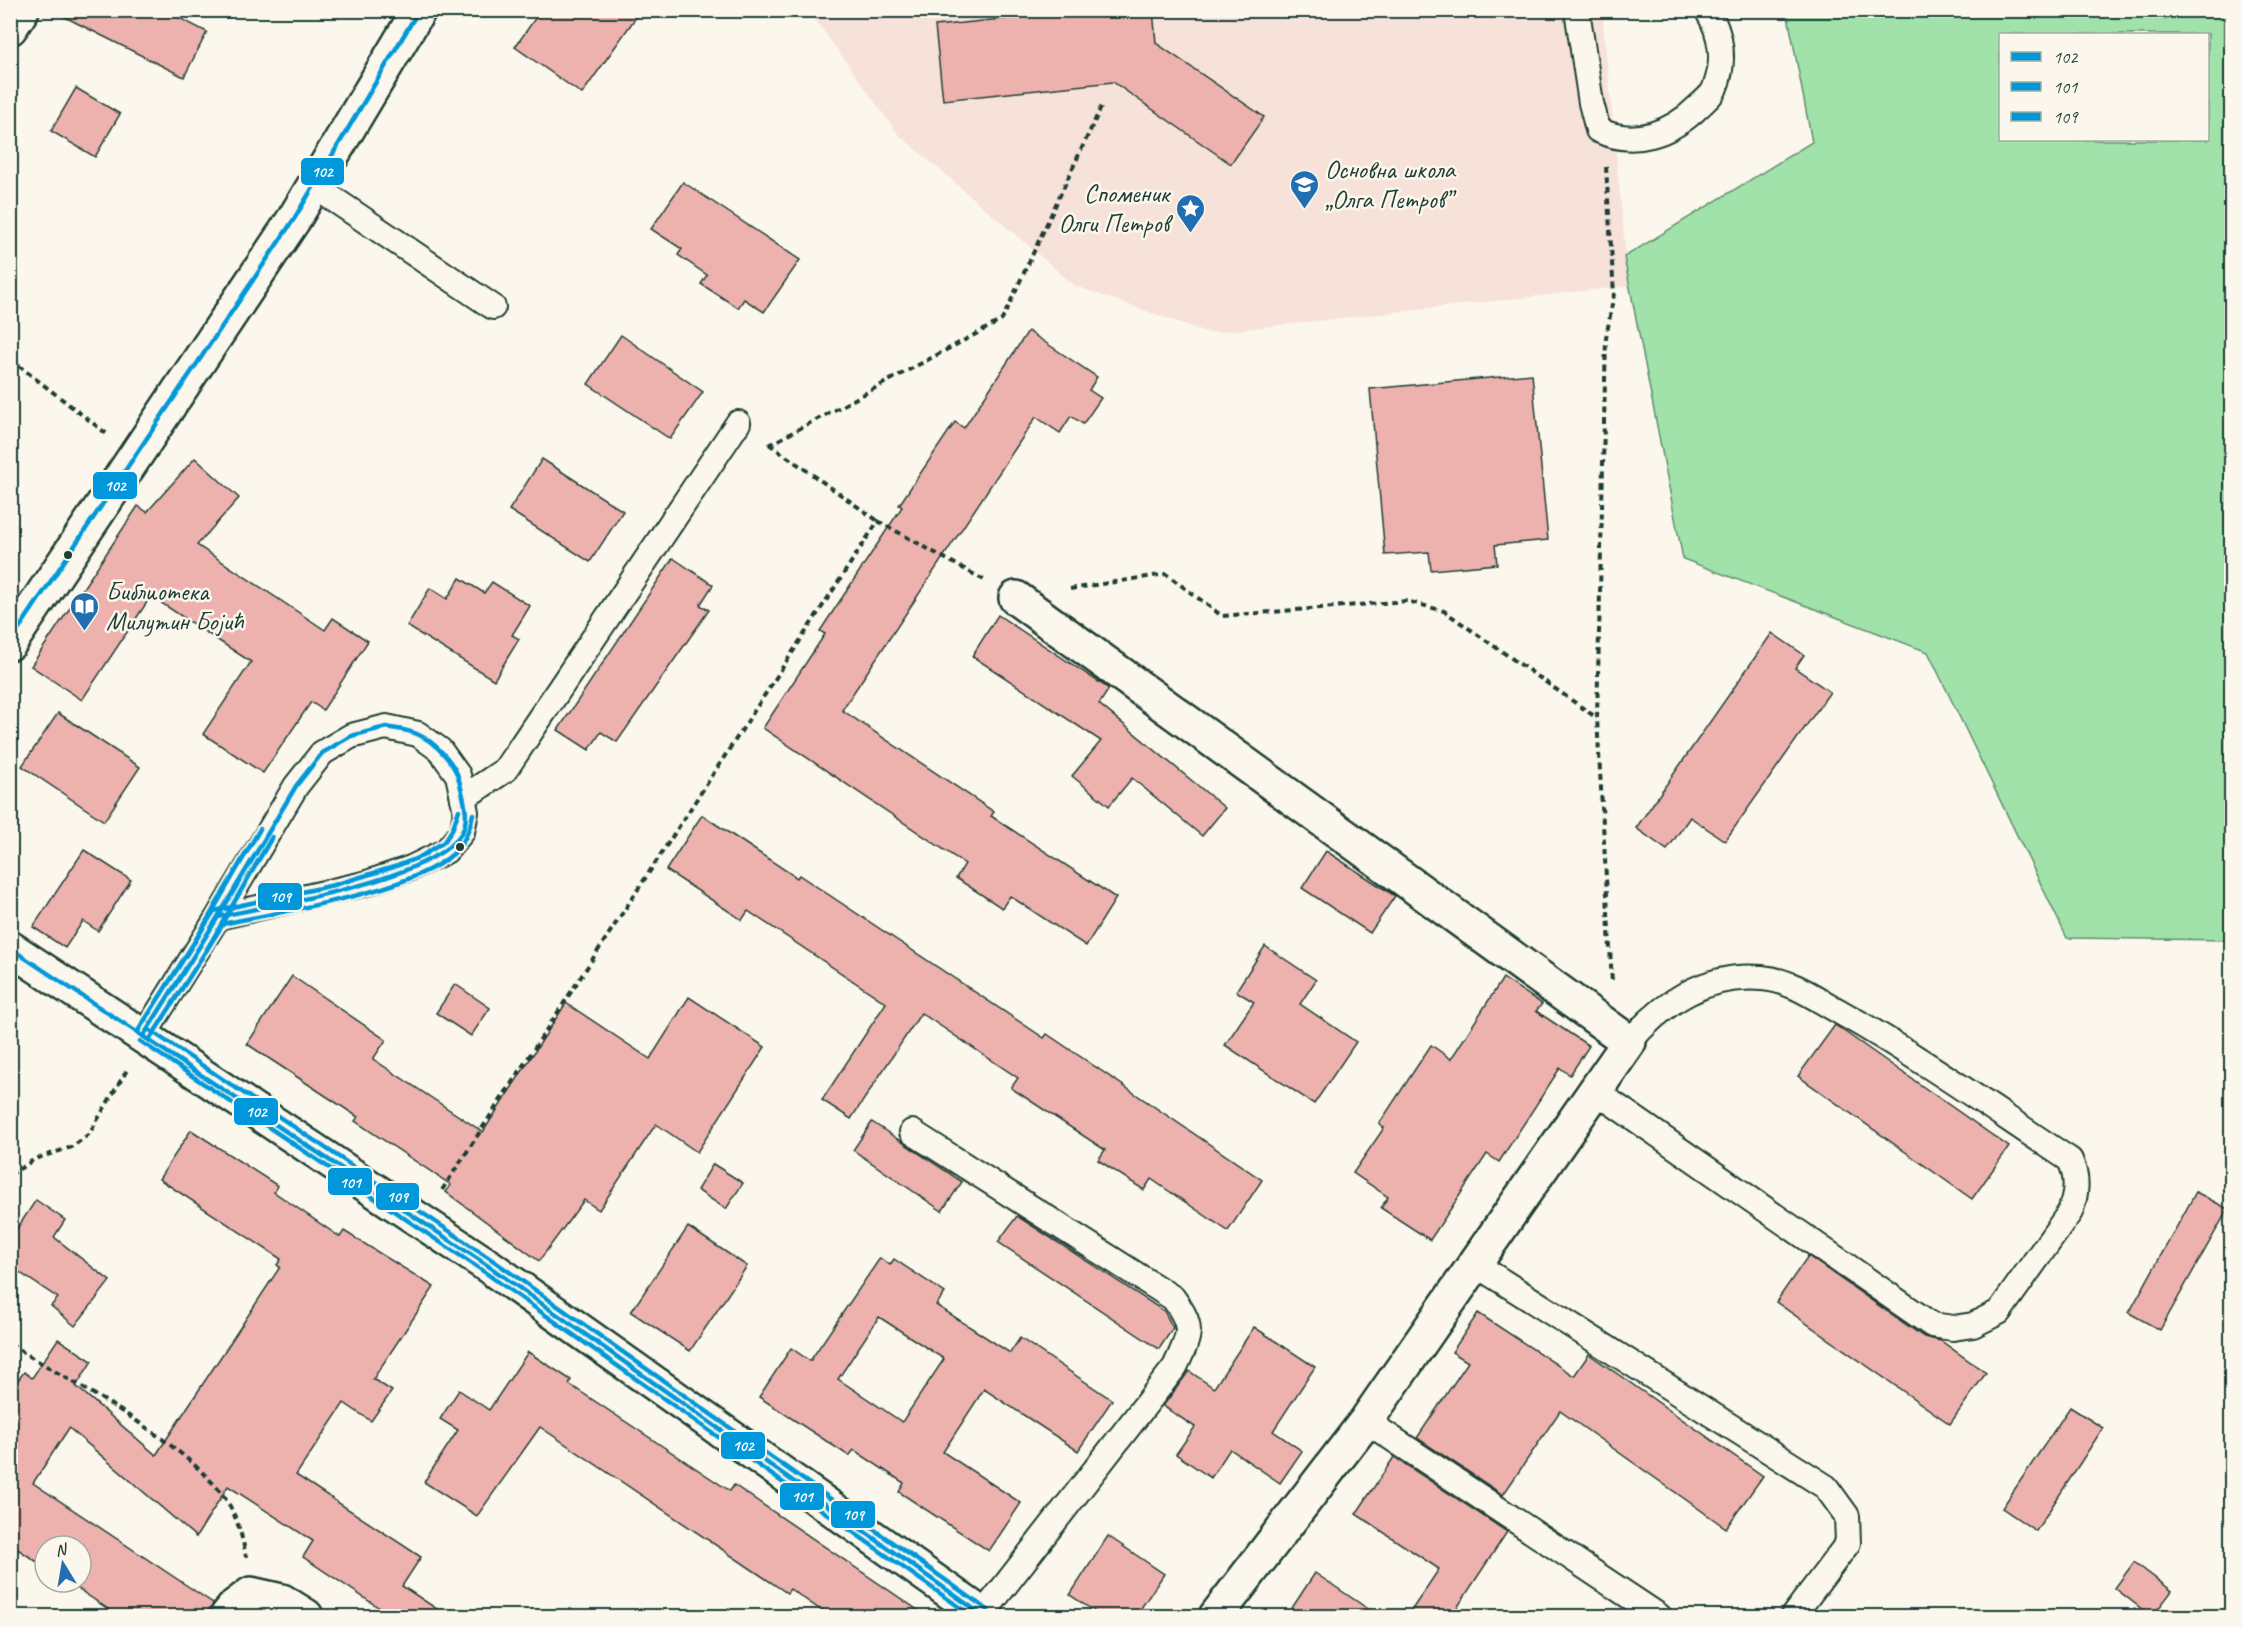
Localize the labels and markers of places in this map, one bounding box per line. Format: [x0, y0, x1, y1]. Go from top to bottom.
place label: Основна школа „Олга Петров” [1325, 153, 1457, 216]
school or university icon: Основна школа „Олга Петров” [1288, 168, 1320, 210]
place label: Споменик Олги Петров [1058, 177, 1173, 240]
place icon: Споменик Олги Петров [1174, 192, 1206, 234]
unlabelled marker [62, 549, 74, 561]
place label: Библиотека Милутин Бојић [106, 575, 245, 638]
library icon: Библиотека Милутин Бојић [69, 590, 101, 632]
unlabelled marker [454, 841, 466, 853]

